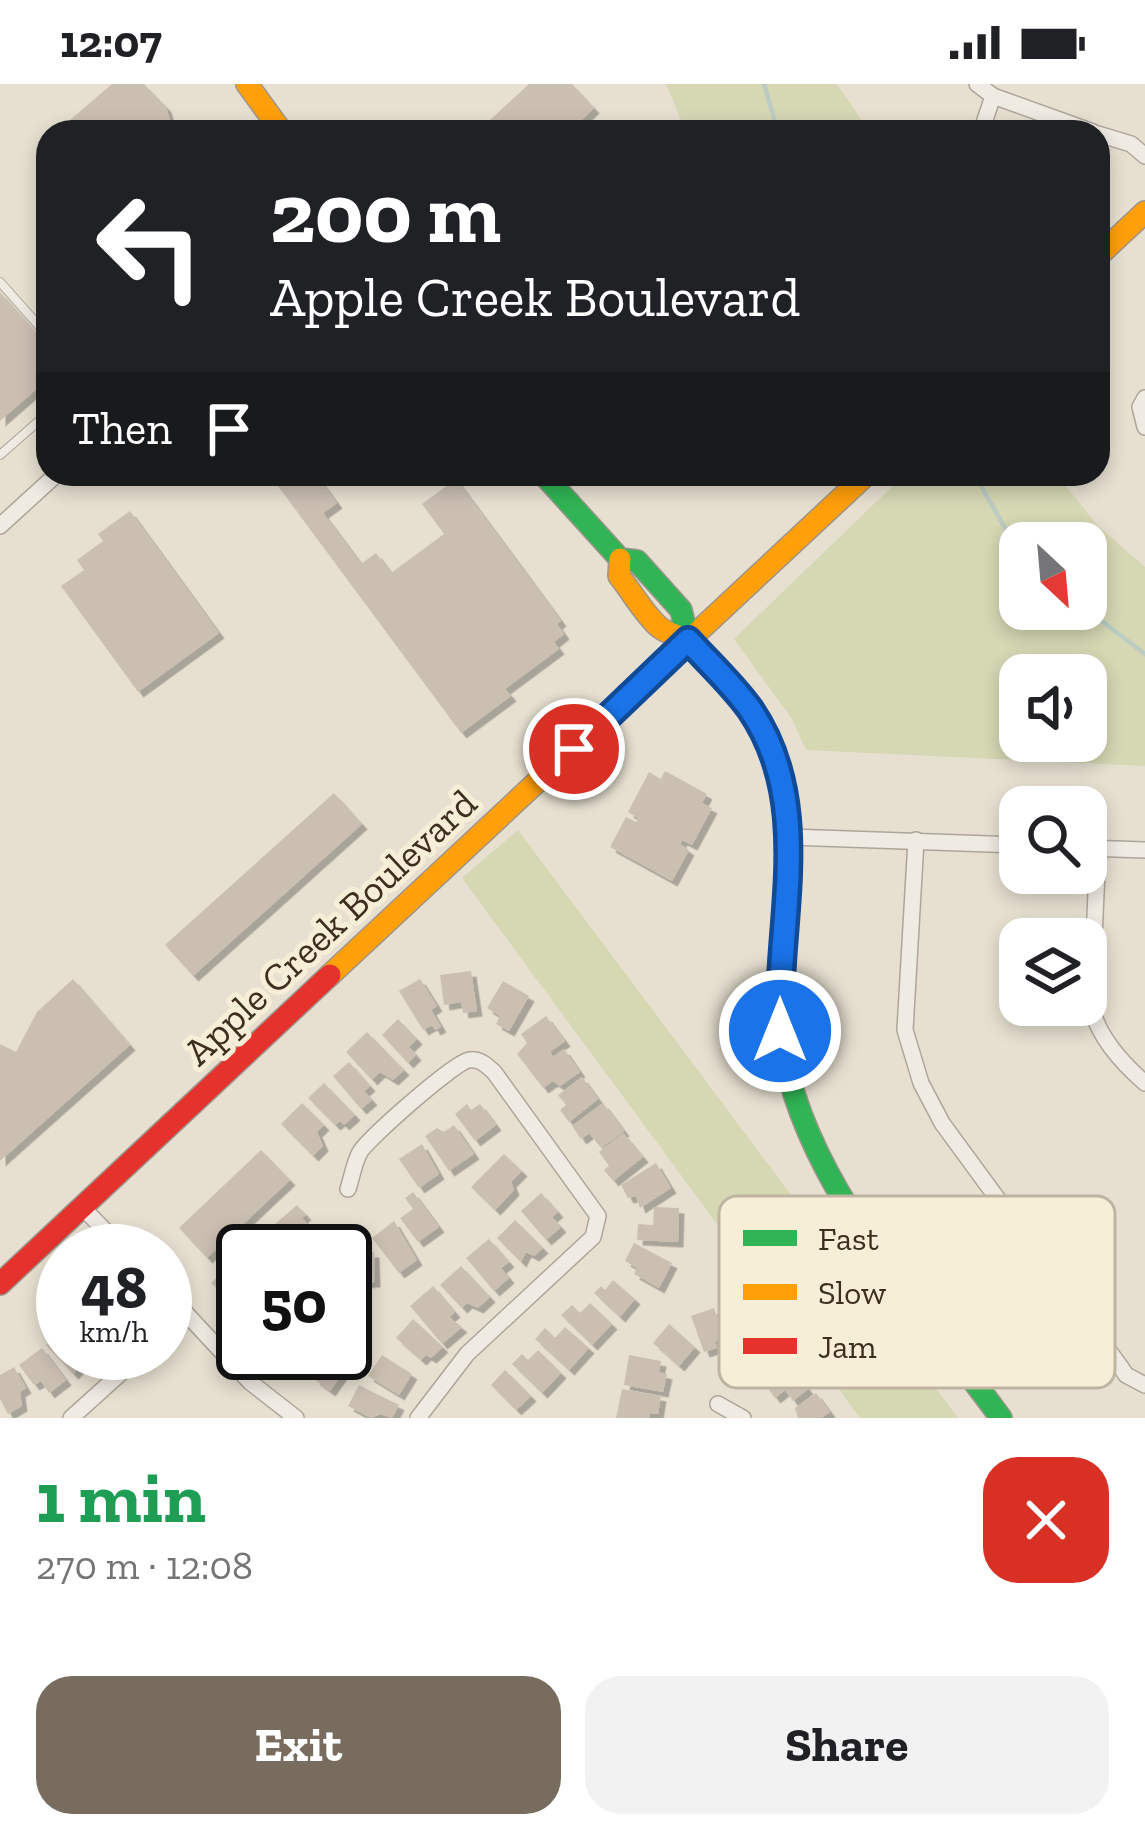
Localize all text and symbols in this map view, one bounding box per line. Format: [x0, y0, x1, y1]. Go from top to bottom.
text: 12:07 [60, 15, 162, 69]
text: 200 m [270, 163, 501, 264]
icon: left [72, 168, 228, 324]
text: Apple Creek Boulevard [270, 265, 800, 330]
icon: arrive [196, 396, 262, 462]
text: Then [72, 402, 172, 456]
north arrow [999, 522, 1107, 630]
map controls [999, 522, 1107, 1026]
button: sound [999, 654, 1107, 762]
pin [523, 698, 625, 800]
icon: arrive [541, 716, 607, 782]
street label: Apple Creek Boulevard [174, 779, 486, 1075]
button: search [999, 786, 1107, 894]
button: layers [999, 918, 1107, 1026]
position arrow [717, 968, 843, 1094]
legend [719, 1196, 1115, 1388]
text: Fast [818, 1219, 879, 1258]
speed limit sign: 50 [216, 1224, 372, 1380]
text: 48 [81, 1251, 147, 1323]
text: Slow [818, 1273, 886, 1312]
text: km/h [80, 1314, 148, 1350]
text: Jam [818, 1327, 877, 1366]
text: 1 min [36, 1454, 206, 1540]
button: close [983, 1457, 1109, 1583]
text: 270 m · 12:08 [36, 1542, 253, 1589]
button: Exit [36, 1676, 561, 1814]
button: Share [585, 1676, 1109, 1814]

